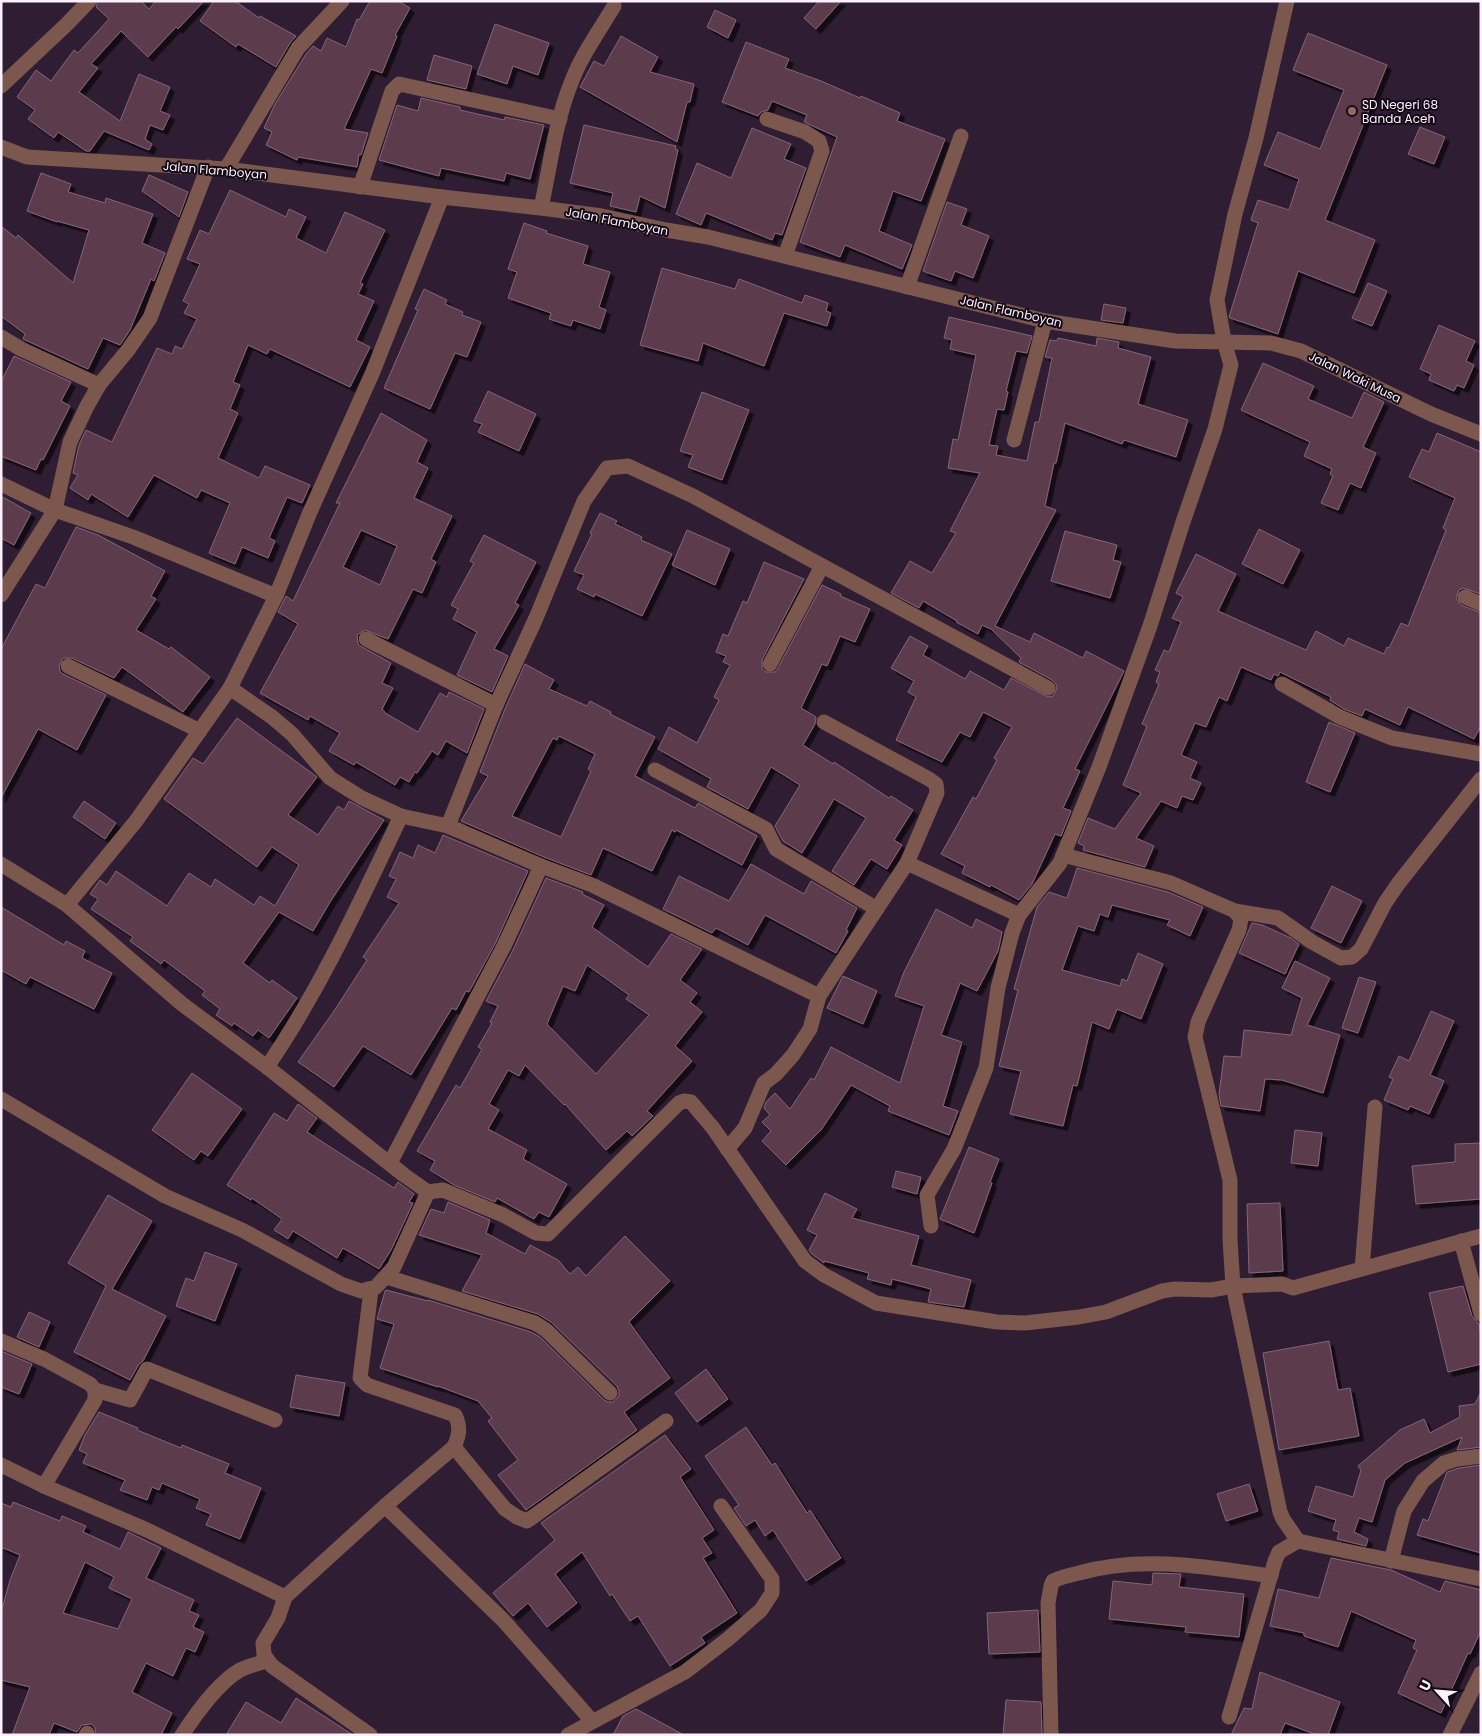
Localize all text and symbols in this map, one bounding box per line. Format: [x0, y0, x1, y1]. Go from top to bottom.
place label: SD Negeri 68 Banda Aceh [1362, 96, 1438, 127]
marker: SD Negeri 68 Banda Aceh [1346, 105, 1358, 117]
street label: Jalan Flamboyan [162, 157, 268, 183]
street label: Jalan Flamboyan [564, 203, 670, 239]
street label: Jalan Flamboyan [958, 291, 1064, 331]
street label: Jalan Waki Musa [1306, 347, 1404, 407]
north arrow [1412, 1666, 1462, 1716]
text: U [1414, 1676, 1437, 1694]

